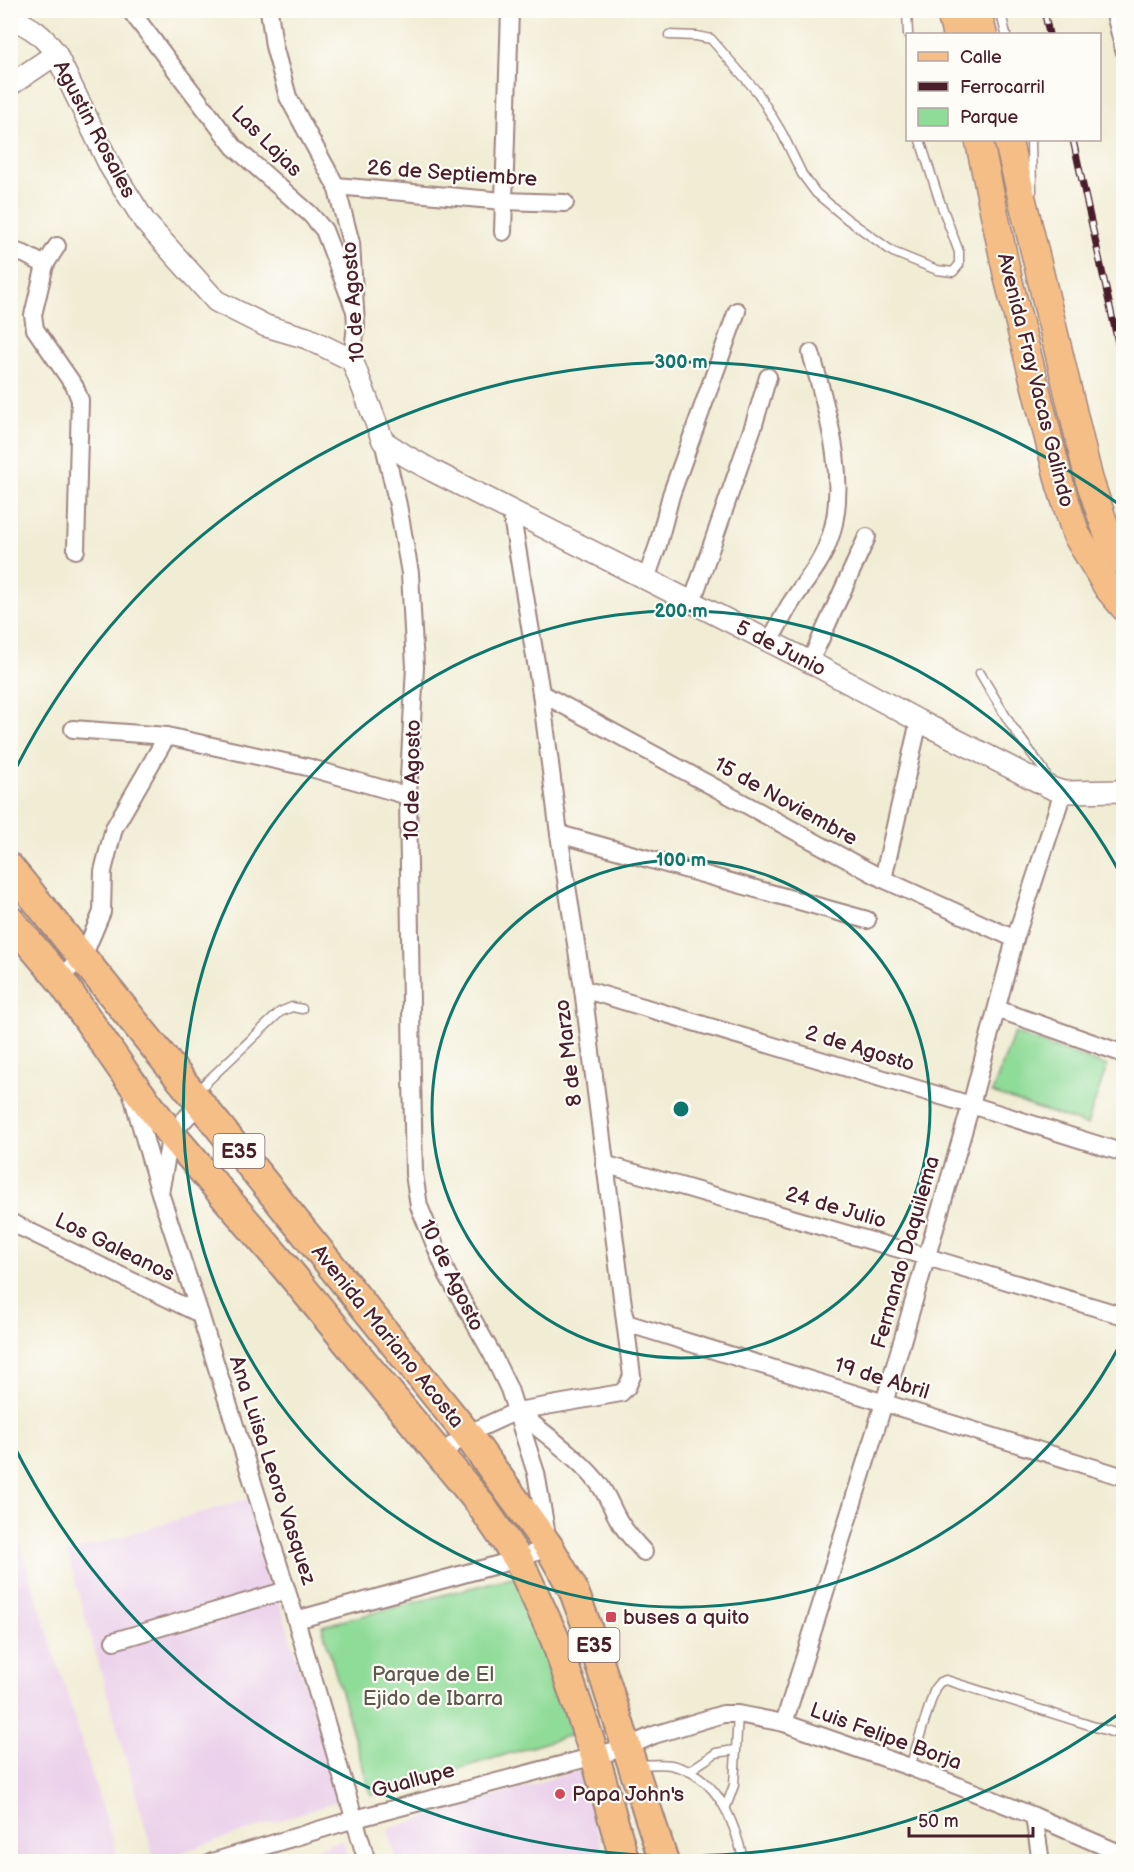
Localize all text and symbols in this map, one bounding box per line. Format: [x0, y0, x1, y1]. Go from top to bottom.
legend [906, 33, 1101, 141]
text: Calle [960, 47, 1002, 68]
street label: Agustin Rosales [48, 56, 141, 202]
text: Ferrocarril [960, 77, 1045, 98]
street label: Las Lajas [226, 101, 307, 182]
text: Parque [960, 107, 1018, 128]
street label: 26 de Septiembre [366, 155, 538, 192]
street label: 10 de Agosto [337, 241, 370, 363]
street label: Avenida Fray Vacas Galindo [992, 250, 1079, 510]
text: 300 m [654, 352, 708, 373]
text: 200 m [654, 601, 708, 622]
street label: 5 de Junio [731, 615, 830, 682]
street label: 10 de Agosto [399, 719, 426, 841]
street label: 15 de Noviembre [710, 752, 862, 851]
text: 100 m [656, 850, 706, 871]
street label: 8 de Marzo [550, 998, 587, 1108]
street label: 2 de Agosto [802, 1020, 918, 1077]
centre of rings [671, 1099, 691, 1119]
road number: E35 [214, 1134, 264, 1168]
street label: Fernando Daquilema [866, 1153, 945, 1351]
street label: 24 de Julio [783, 1181, 889, 1234]
street label: Los Galeanos [51, 1208, 179, 1287]
street label: 10 de Agosto [414, 1215, 489, 1335]
street label: Avenida Mariano Acosta [306, 1240, 469, 1433]
street label: 19 de Abril [831, 1352, 932, 1405]
street label: Ana Luisa Leoro Vasquez [224, 1353, 322, 1589]
place label: buses a quito [623, 1605, 749, 1630]
marker: buses a quito [604, 1610, 618, 1624]
road number: E35 [568, 1628, 620, 1662]
park label: Parque de El Ejido de Ibarra [363, 1662, 503, 1711]
street label: Luis Felipe Borja [806, 1697, 965, 1776]
street label: Guallupe [369, 1757, 457, 1804]
place label: Papa John's [572, 1782, 684, 1807]
marker: Papa John's [553, 1787, 567, 1801]
scale bar [909, 1800, 1034, 1838]
text: 50 m [918, 1811, 959, 1832]

